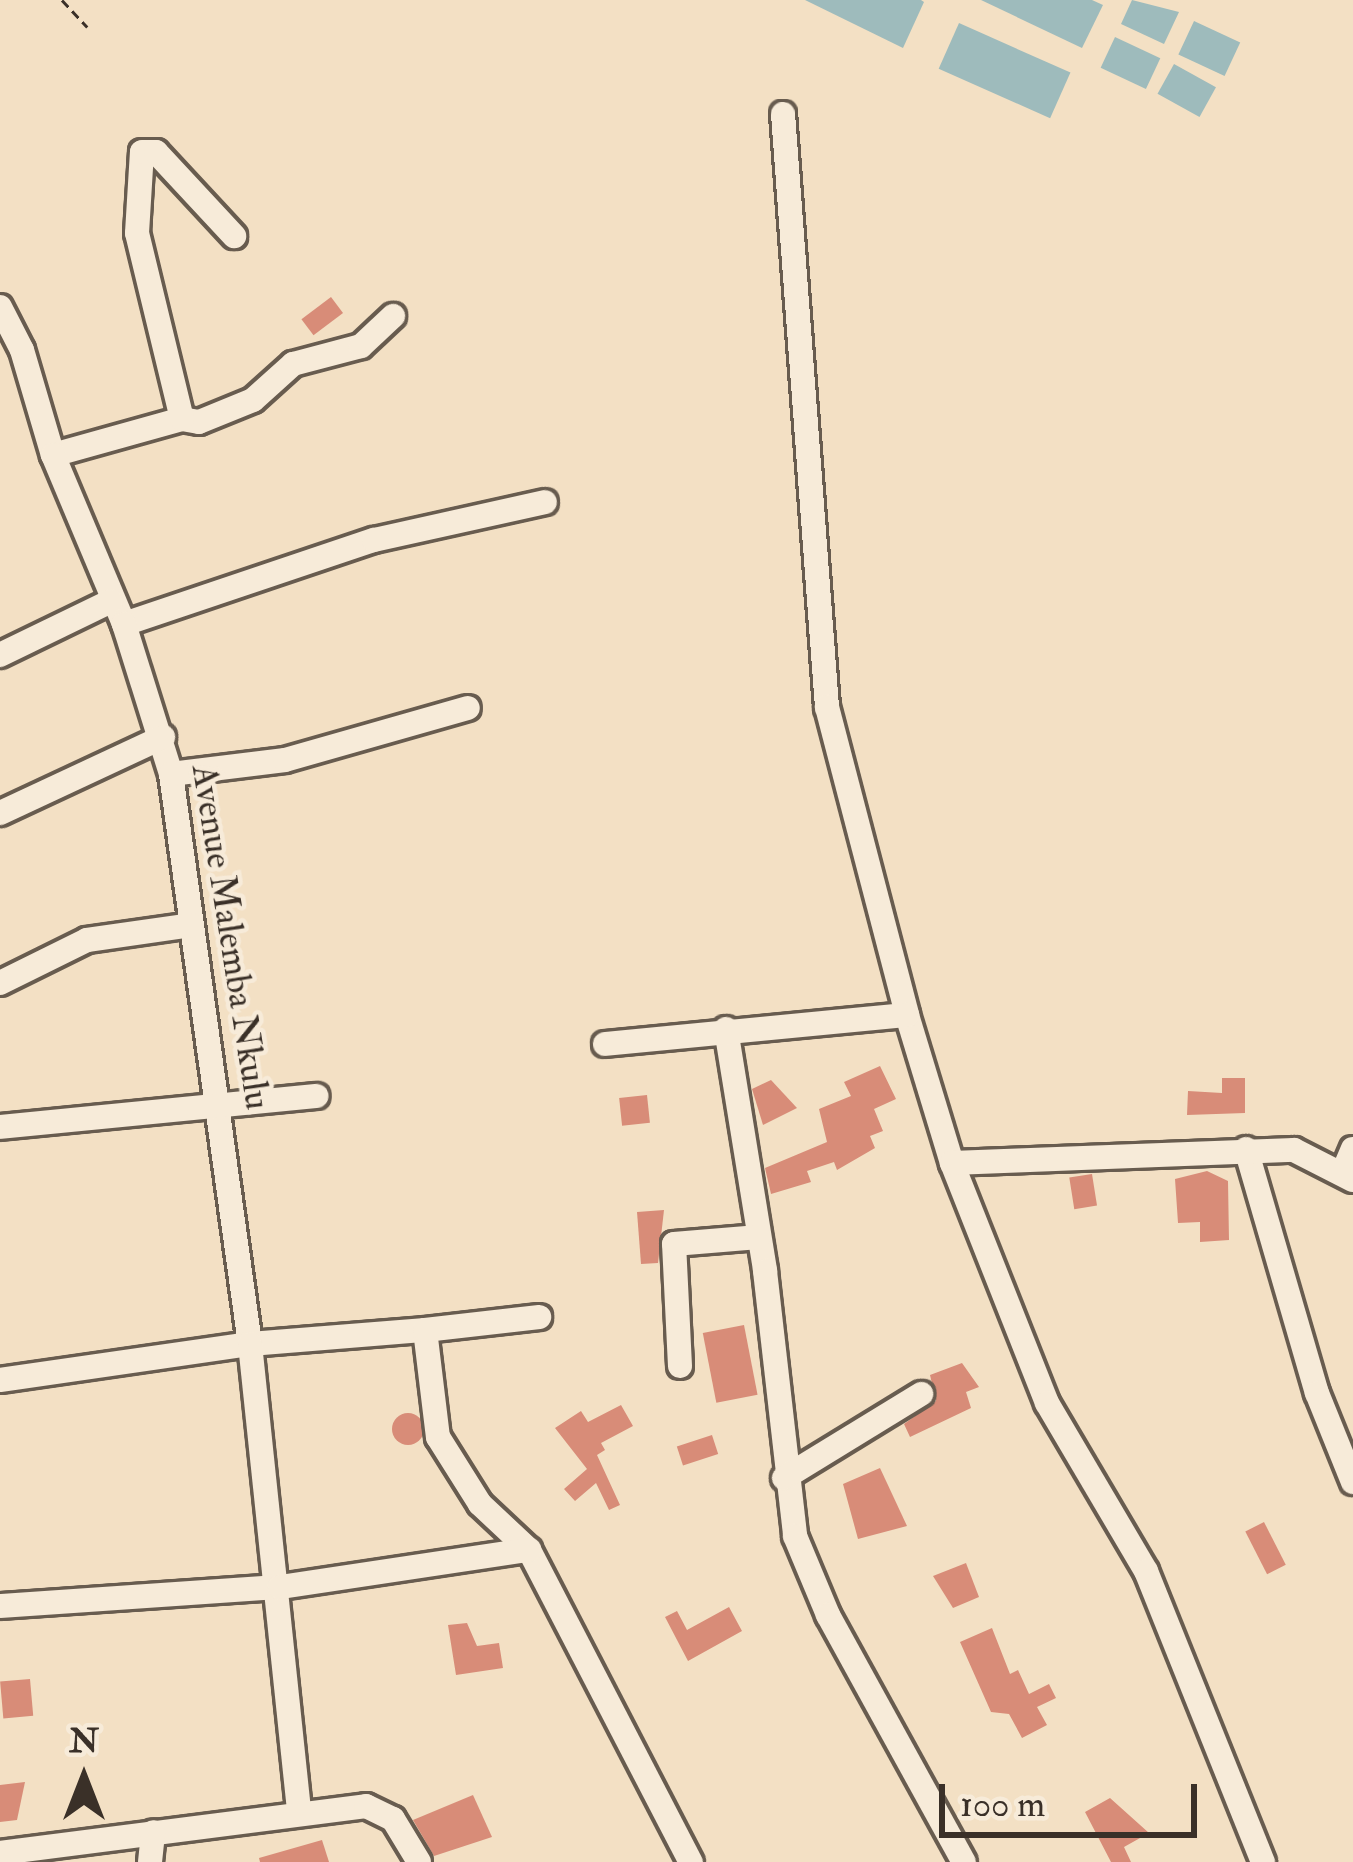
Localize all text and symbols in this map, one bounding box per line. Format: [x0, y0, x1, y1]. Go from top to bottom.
street label: Avenue Malemba Nkulu [182, 761, 280, 1113]
north arrow [24, 1718, 144, 1838]
text: N [69, 1721, 99, 1762]
scale bar [945, 1760, 1203, 1834]
text: 100 m [960, 1782, 1045, 1827]

